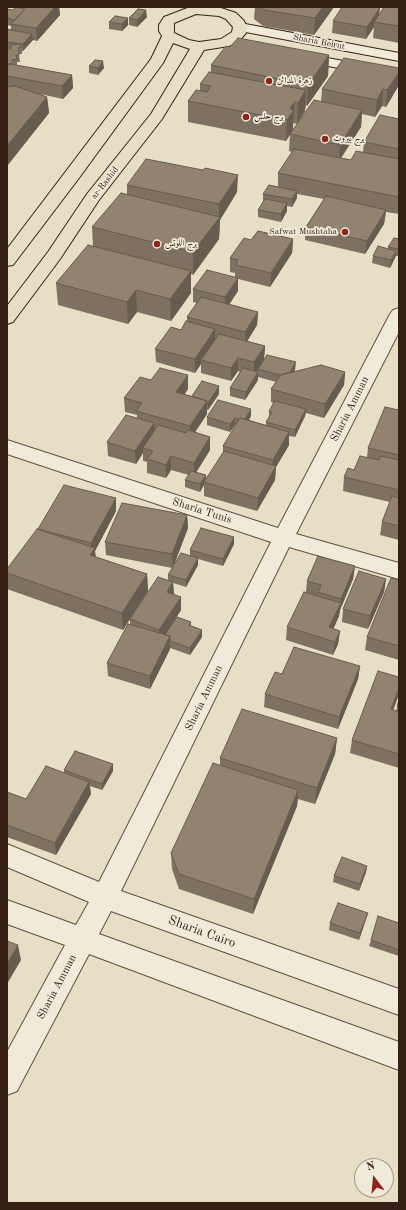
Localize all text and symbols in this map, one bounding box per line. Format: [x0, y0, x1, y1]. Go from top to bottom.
street label: Sharia Beirut [292, 32, 346, 52]
marker: زهرة المدائن [264, 76, 274, 86]
place label: زهرة المدائن [277, 76, 312, 86]
marker: برج حلس [241, 112, 251, 122]
place label: برج حلس [254, 112, 284, 122]
marker: برج بيروت [320, 134, 330, 144]
place label: برج بيروت [333, 134, 364, 144]
street label: ar-Rashid [89, 165, 121, 201]
place label: Safwat Mushtaha [269, 227, 337, 237]
marker: Safwat Mushtaha [340, 227, 350, 237]
marker: برج اللوتس [152, 239, 162, 249]
place label: برج اللوتس [165, 239, 197, 249]
street label: Sharia Amman [328, 374, 372, 444]
street label: Sharia Tunis [171, 495, 233, 527]
street label: Sharia Amman [182, 663, 226, 733]
street label: Sharia Cairo [166, 913, 238, 951]
street label: Sharia Amman [34, 952, 80, 1022]
north arrow [354, 1158, 394, 1198]
text: N [365, 1161, 376, 1173]

